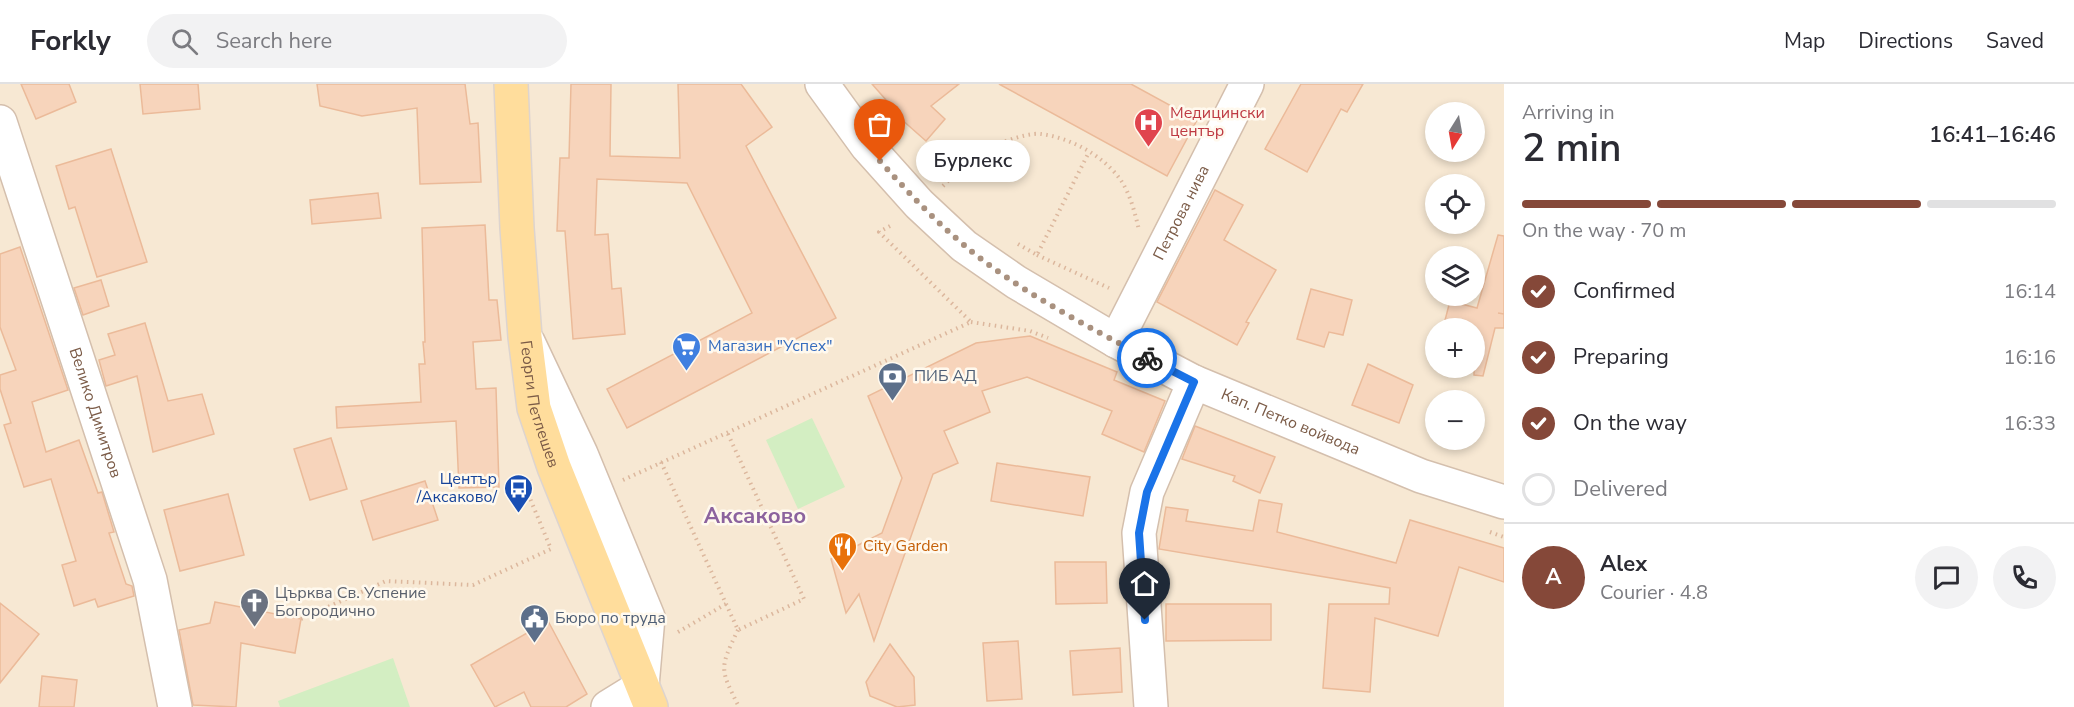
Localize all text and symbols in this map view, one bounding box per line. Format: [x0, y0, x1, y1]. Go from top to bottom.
search box [147, 14, 567, 68]
text: Forkly [30, 22, 111, 60]
icon: search [168, 25, 201, 58]
text: Search here [216, 26, 332, 56]
text: Map [1784, 27, 1825, 55]
text: Directions [1858, 27, 1953, 55]
text: Saved [1986, 27, 2044, 55]
pin [854, 99, 905, 161]
text: Arriving in [1522, 99, 1615, 126]
place label: Медицински център [1170, 102, 1265, 142]
north arrow [1425, 102, 1485, 162]
map controls [1425, 102, 1485, 450]
hospital icon: Медицински център [1133, 106, 1165, 148]
icon: bag [863, 108, 896, 141]
text: 16:41–16:46 [1929, 120, 2056, 150]
text: 2 min [1522, 122, 1621, 175]
callout: Бурлекс [916, 140, 1030, 182]
text: Бурлекс [934, 147, 1012, 174]
street label: Петрова нива [1148, 161, 1215, 264]
button: locate [1425, 174, 1485, 234]
text: On the way · 70 m [1522, 217, 1686, 244]
button: layers [1425, 246, 1485, 306]
icon: check [1522, 275, 1555, 308]
text: Confirmed [1573, 276, 1675, 306]
text: 16:14 [2003, 278, 2056, 305]
button: + [1425, 318, 1485, 378]
courier [1117, 328, 1177, 388]
supermarket icon: Магазин "Успех" [671, 330, 703, 372]
place label: Магазин "Успех" [708, 335, 832, 357]
street label: Георги Петлешев [515, 339, 564, 471]
icon: check [1522, 341, 1555, 374]
icon: bike [1131, 342, 1164, 375]
text: Preparing [1573, 342, 1669, 372]
text: 16:16 [2003, 344, 2056, 371]
street label: Велико Димитров [64, 345, 127, 481]
bank icon: ПИБ АД [877, 360, 909, 402]
place label: ПИБ АД [914, 365, 977, 387]
street label: Кап. Петко войвода [1218, 383, 1363, 461]
button: − [1425, 390, 1485, 450]
icon: check [1522, 407, 1555, 440]
text: On the way [1573, 408, 1687, 438]
text: 16:33 [2003, 410, 2056, 437]
place label: Център /Аксаково/ [416, 468, 497, 508]
bus stop icon: Център /Аксаково/ [502, 472, 534, 514]
text: Delivered [1573, 474, 1668, 504]
district label: Аксаково [704, 501, 806, 531]
restaurant icon: City Garden [826, 530, 858, 572]
place label: City Garden [863, 535, 948, 557]
button: chat [1915, 546, 1978, 609]
button: phone [1993, 546, 2056, 609]
text: Alex [1600, 549, 1647, 579]
pin [1119, 558, 1170, 620]
text: A [1545, 562, 1562, 592]
icon: home [1128, 567, 1161, 600]
text: Courier · 4.8 [1600, 579, 1708, 606]
place label: Църква Св. Успение Богородично [275, 582, 426, 622]
church icon: Църква Св. Успение Богородично [238, 586, 270, 628]
public building icon: Бюро по труда [518, 602, 550, 644]
place label: Бюро по труда [555, 607, 666, 629]

